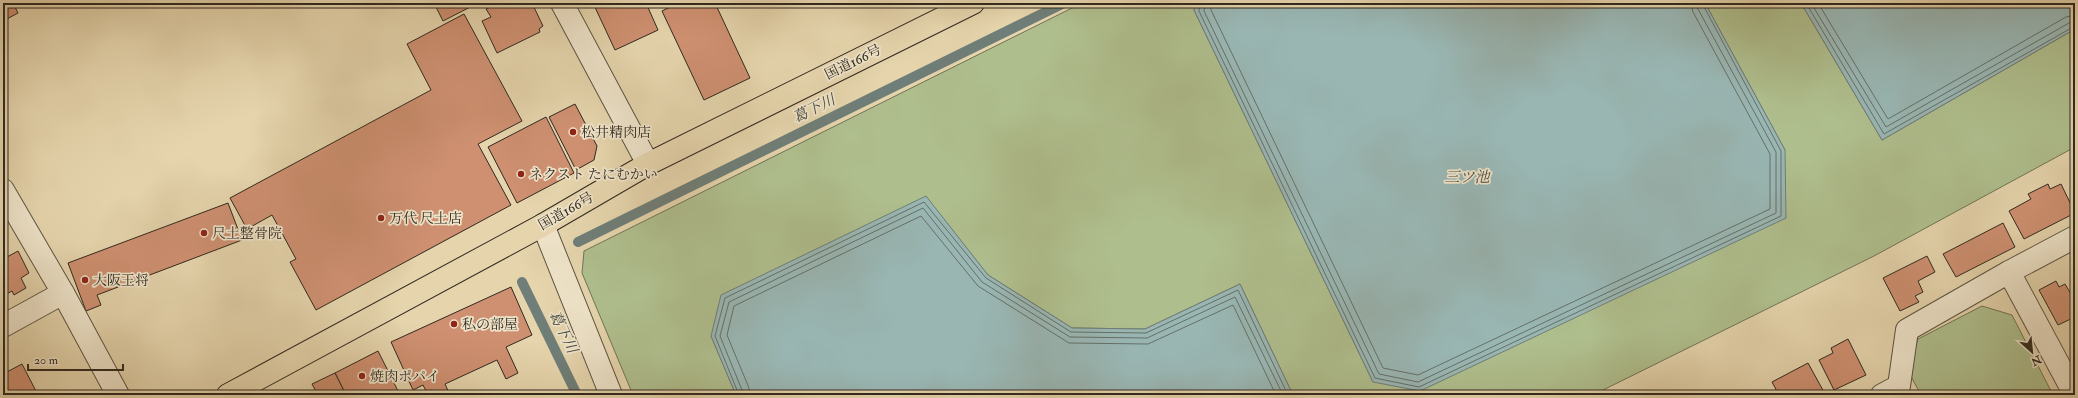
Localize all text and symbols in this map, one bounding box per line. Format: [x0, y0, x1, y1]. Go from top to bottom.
street label: 国道166号 [822, 41, 884, 83]
water label: 葛下川 [790, 90, 840, 127]
place label: 松井精肉店 [581, 124, 651, 141]
marker: 松井精肉店 [568, 127, 578, 137]
place label: ネクスト たにむかい [529, 166, 658, 183]
water label: 三ツ池 [1444, 168, 1491, 187]
marker: ネクスト たにむかい [516, 169, 526, 179]
street label: 国道166号 [535, 188, 597, 234]
place label: 万代 尺土店 [389, 210, 462, 227]
marker: 万代 尺土店 [376, 213, 386, 223]
place label: 尺土整骨院 [212, 225, 282, 242]
marker: 尺土整骨院 [199, 228, 209, 238]
place label: 大阪王将 [93, 272, 149, 289]
marker: 大阪王将 [80, 275, 90, 285]
water label: 葛下川 [545, 308, 582, 358]
place label: 私の部屋 [462, 316, 518, 333]
marker: 私の部屋 [449, 319, 459, 329]
north arrow [2012, 332, 2052, 372]
scale bar [28, 346, 123, 372]
text: N [2028, 352, 2045, 369]
text: 20 m [34, 353, 59, 368]
place label: 焼肉ポパイ [370, 368, 440, 385]
marker: 焼肉ポパイ [357, 371, 367, 381]

